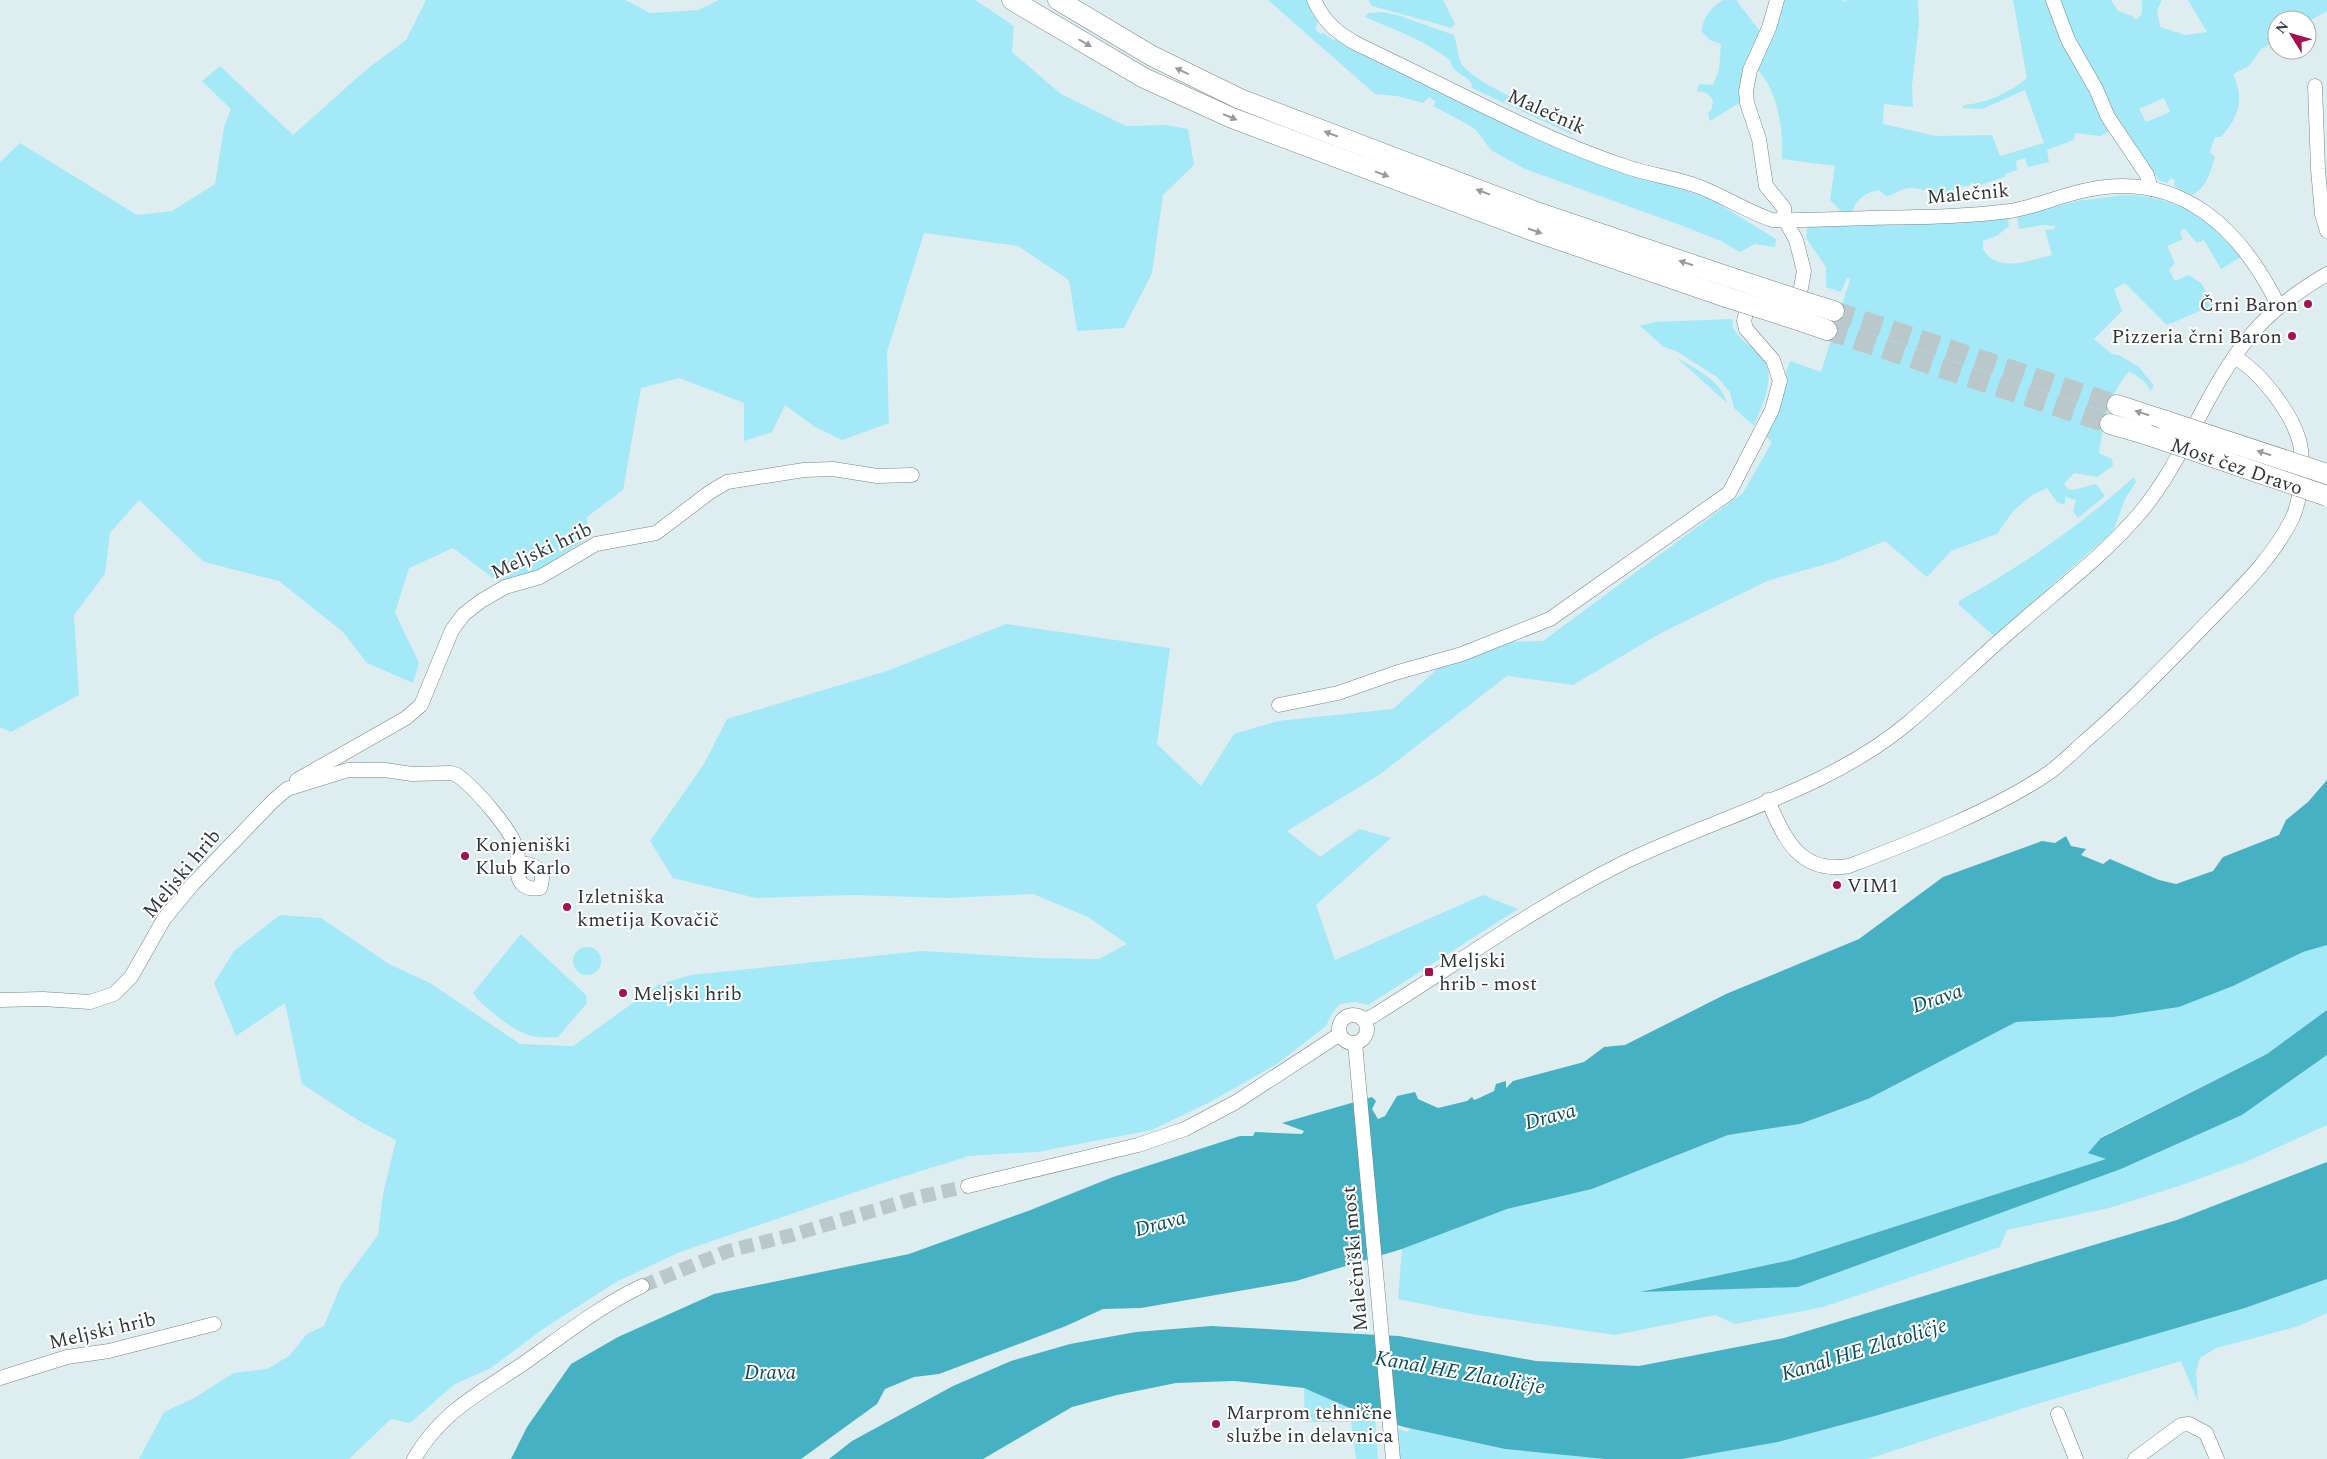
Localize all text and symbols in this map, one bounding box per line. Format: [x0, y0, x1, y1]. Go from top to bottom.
north arrow [2267, 10, 2317, 60]
text: N [2270, 17, 2294, 38]
one-way arrow [1079, 39, 1092, 48]
one-way arrow [1175, 66, 1189, 74]
street label: Malečnik [1503, 81, 1591, 142]
one-way arrow [1223, 113, 1237, 121]
one-way arrow [1323, 130, 1338, 138]
one-way arrow [1375, 170, 1390, 178]
street label: Malečnik [1925, 175, 2011, 213]
one-way arrow [1475, 188, 1490, 196]
one-way arrow [1527, 228, 1542, 235]
one-way arrow [1678, 258, 1693, 266]
place label: Črni Baron [2199, 290, 2298, 320]
marker: Črni Baron [2302, 298, 2314, 310]
place label: Pizzeria črni Baron [2112, 322, 2282, 352]
marker: Pizzeria črni Baron [2286, 330, 2298, 342]
one-way arrow [2134, 409, 2149, 416]
street label: Most čez Dravo [2166, 430, 2307, 504]
one-way arrow [2256, 449, 2271, 457]
street label: Meljski hrib [486, 514, 597, 587]
street label: Meljski hrib [135, 822, 228, 925]
place label: Konjeniški Klub Karlo [475, 830, 571, 883]
marker: Konjeniški Klub Karlo [459, 850, 471, 862]
place label: VIM1 [1847, 871, 1899, 901]
marker: VIM1 [1831, 879, 1843, 891]
place label: Izletniška kmetija Kovačič [577, 882, 719, 935]
marker: Izletniška kmetija Kovačič [561, 901, 573, 913]
place label: Meljski hrib - most [1439, 946, 1537, 999]
marker: Meljski hrib - most [1423, 966, 1435, 978]
water label: Drava [1908, 975, 1967, 1023]
place label: Meljski hrib [633, 979, 742, 1009]
marker: Meljski hrib [617, 987, 629, 999]
water label: Drava [1521, 1095, 1580, 1139]
street label: Malečniški most [1334, 1185, 1376, 1333]
water label: Drava [1131, 1202, 1190, 1246]
street label: Meljski hrib [46, 1304, 159, 1358]
water label: Kanal HE Zlatoličje [1777, 1309, 1951, 1390]
water label: Kanal HE Zlatoličje [1372, 1342, 1547, 1404]
water label: Drava [744, 1357, 796, 1389]
place label: Marprom tehnične službe in delavnica [1226, 1398, 1393, 1451]
marker: Marprom tehnične službe in delavnica [1210, 1418, 1222, 1430]

